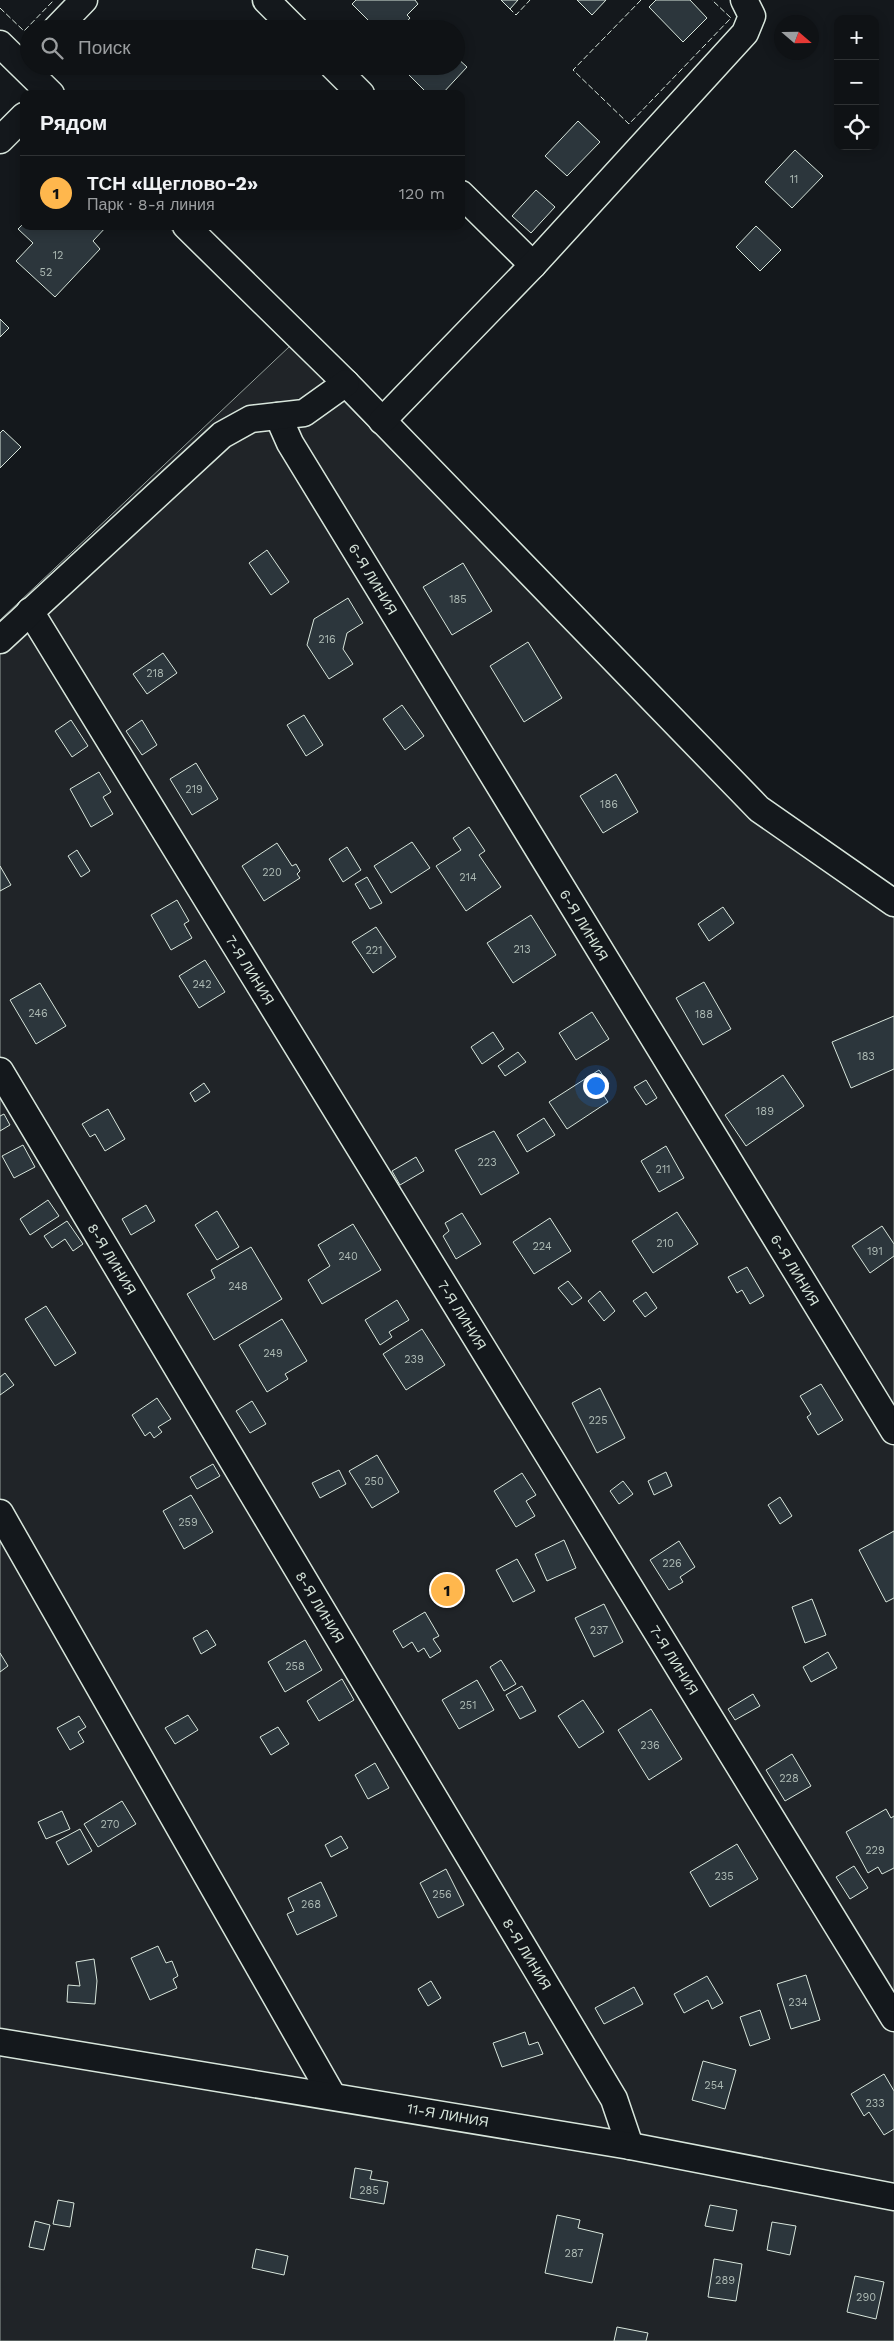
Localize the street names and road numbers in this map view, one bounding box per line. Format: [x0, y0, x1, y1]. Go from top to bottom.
street label: 6-Я ЛИНИЯ [346, 541, 400, 617]
street label: 6-Я ЛИНИЯ [557, 887, 611, 963]
street label: 7-Я ЛИНИЯ [222, 932, 278, 1008]
street label: 8-Я ЛИНИЯ [84, 1221, 140, 1297]
street label: 6-Я ЛИНИЯ [768, 1232, 822, 1308]
street label: 7-Я ЛИНИЯ [434, 1277, 490, 1353]
street label: 8-Я ЛИНИЯ [292, 1569, 348, 1645]
street label: 7-Я ЛИНИЯ [646, 1622, 702, 1698]
street label: 8-Я ЛИНИЯ [499, 1916, 555, 1992]
street label: 11-Я ЛИНИЯ [406, 2100, 490, 2130]

